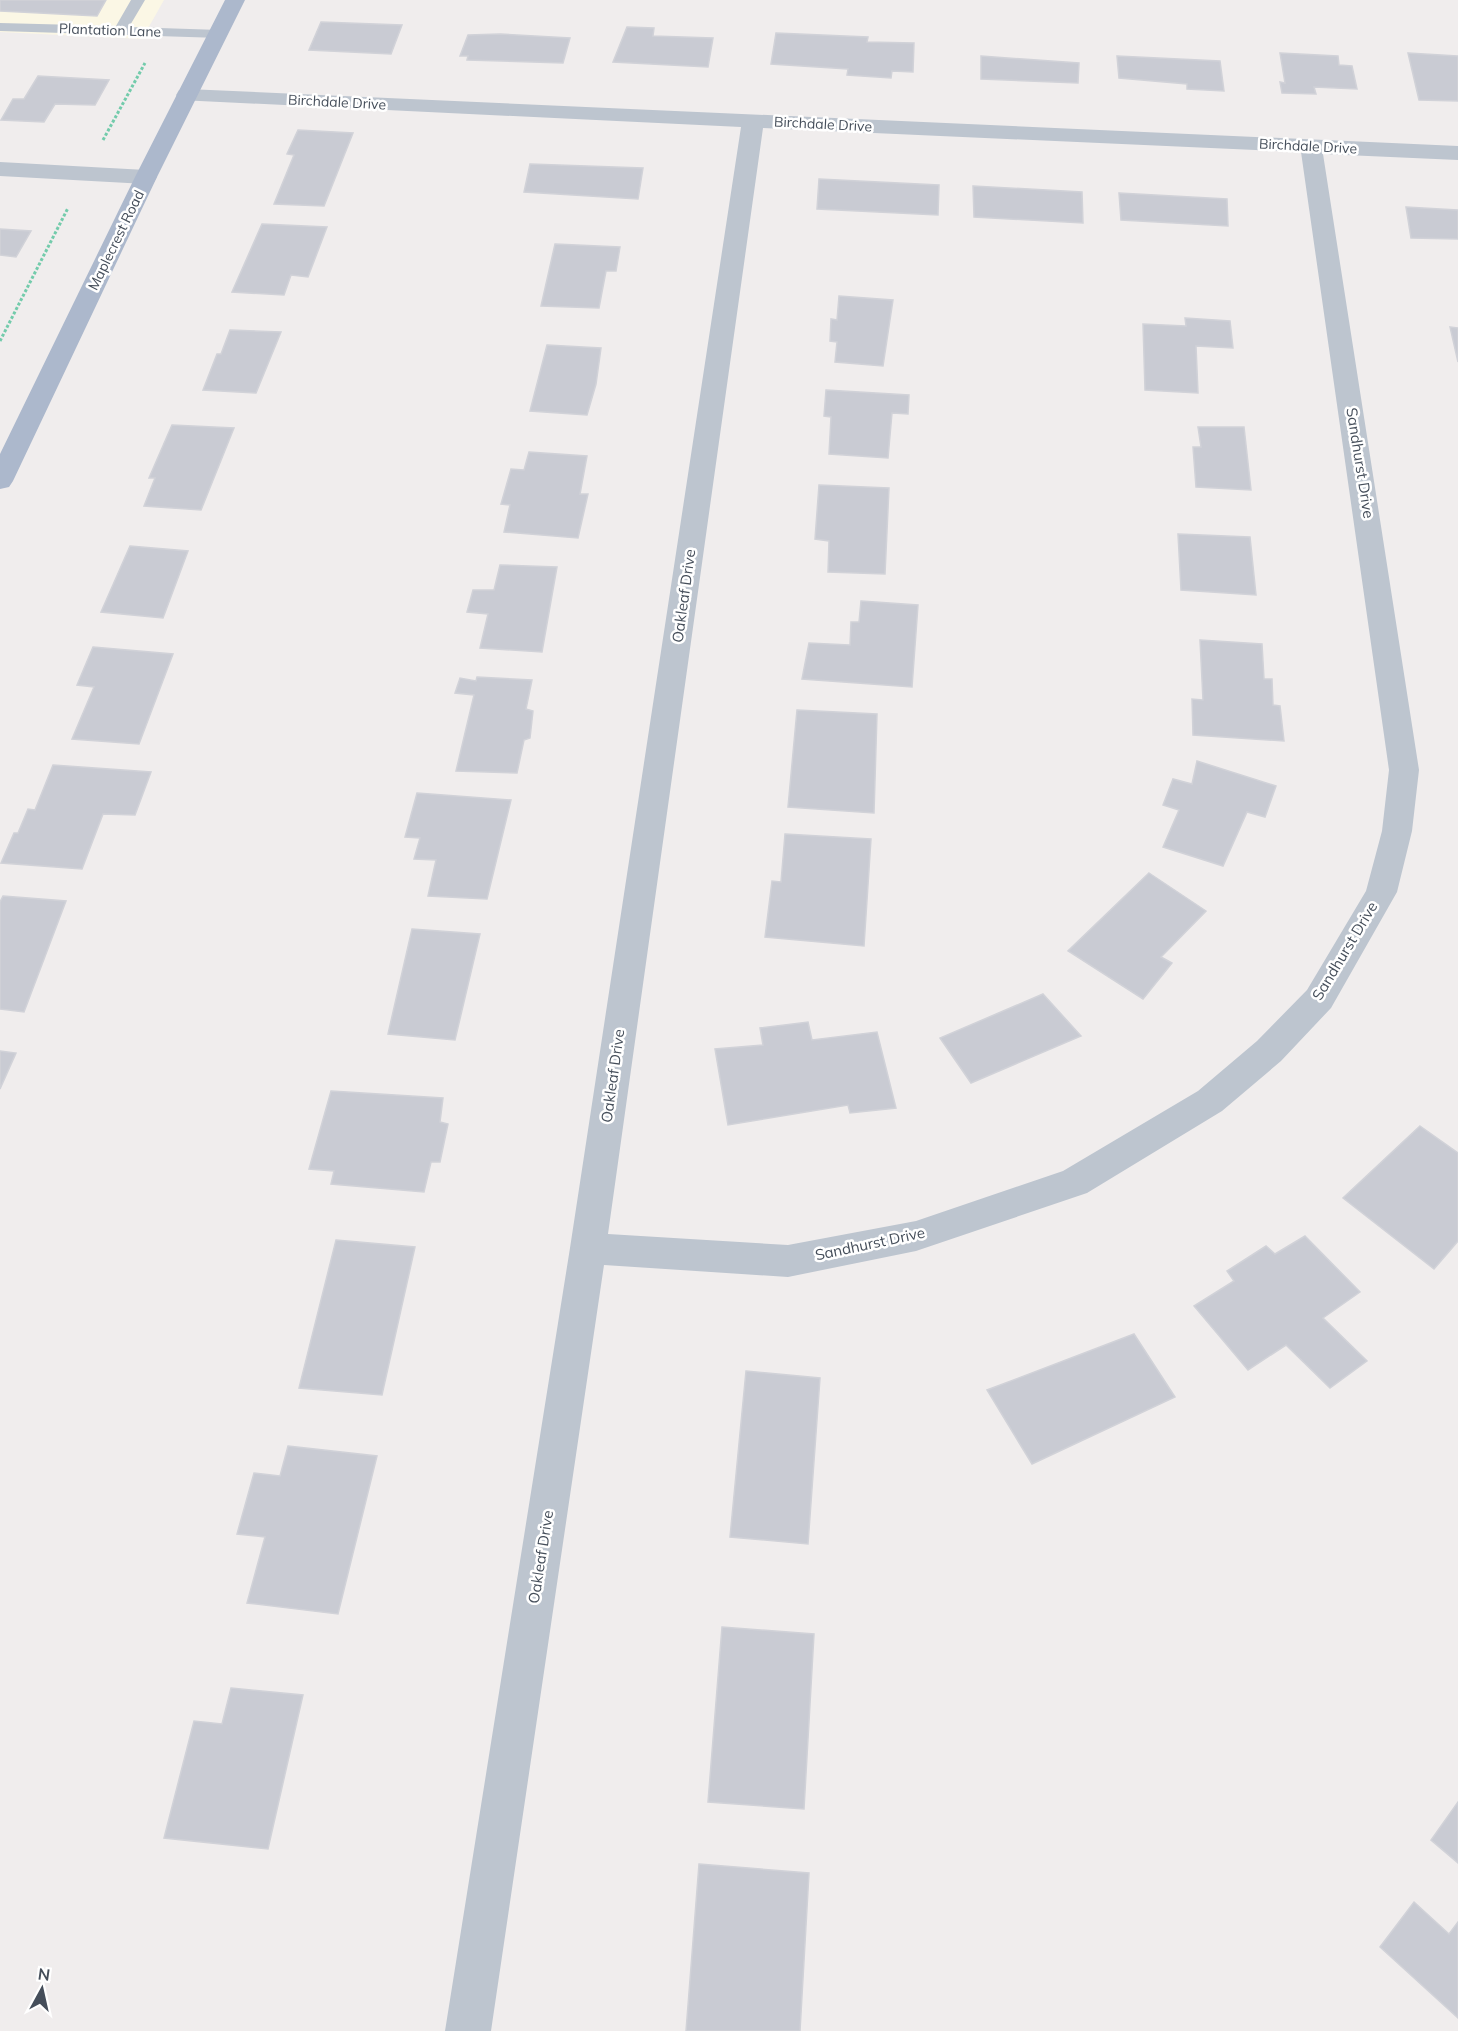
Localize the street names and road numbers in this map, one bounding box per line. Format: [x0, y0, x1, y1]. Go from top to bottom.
street label: Plantation Lane [59, 19, 161, 41]
street label: Birchdale Drive [287, 90, 387, 114]
street label: Birchdale Drive [773, 112, 873, 136]
street label: Birchdale Drive [1258, 134, 1358, 158]
street label: Maplecrest Road [84, 187, 148, 293]
street label: Sandhurst Drive [1342, 406, 1379, 520]
street label: Oakleaf Drive [668, 548, 699, 644]
street label: Sandhurst Drive [1308, 898, 1381, 1004]
street label: Oakleaf Drive [597, 1028, 628, 1124]
street label: Sandhurst Drive [813, 1223, 927, 1264]
street label: Oakleaf Drive [524, 1509, 557, 1605]

